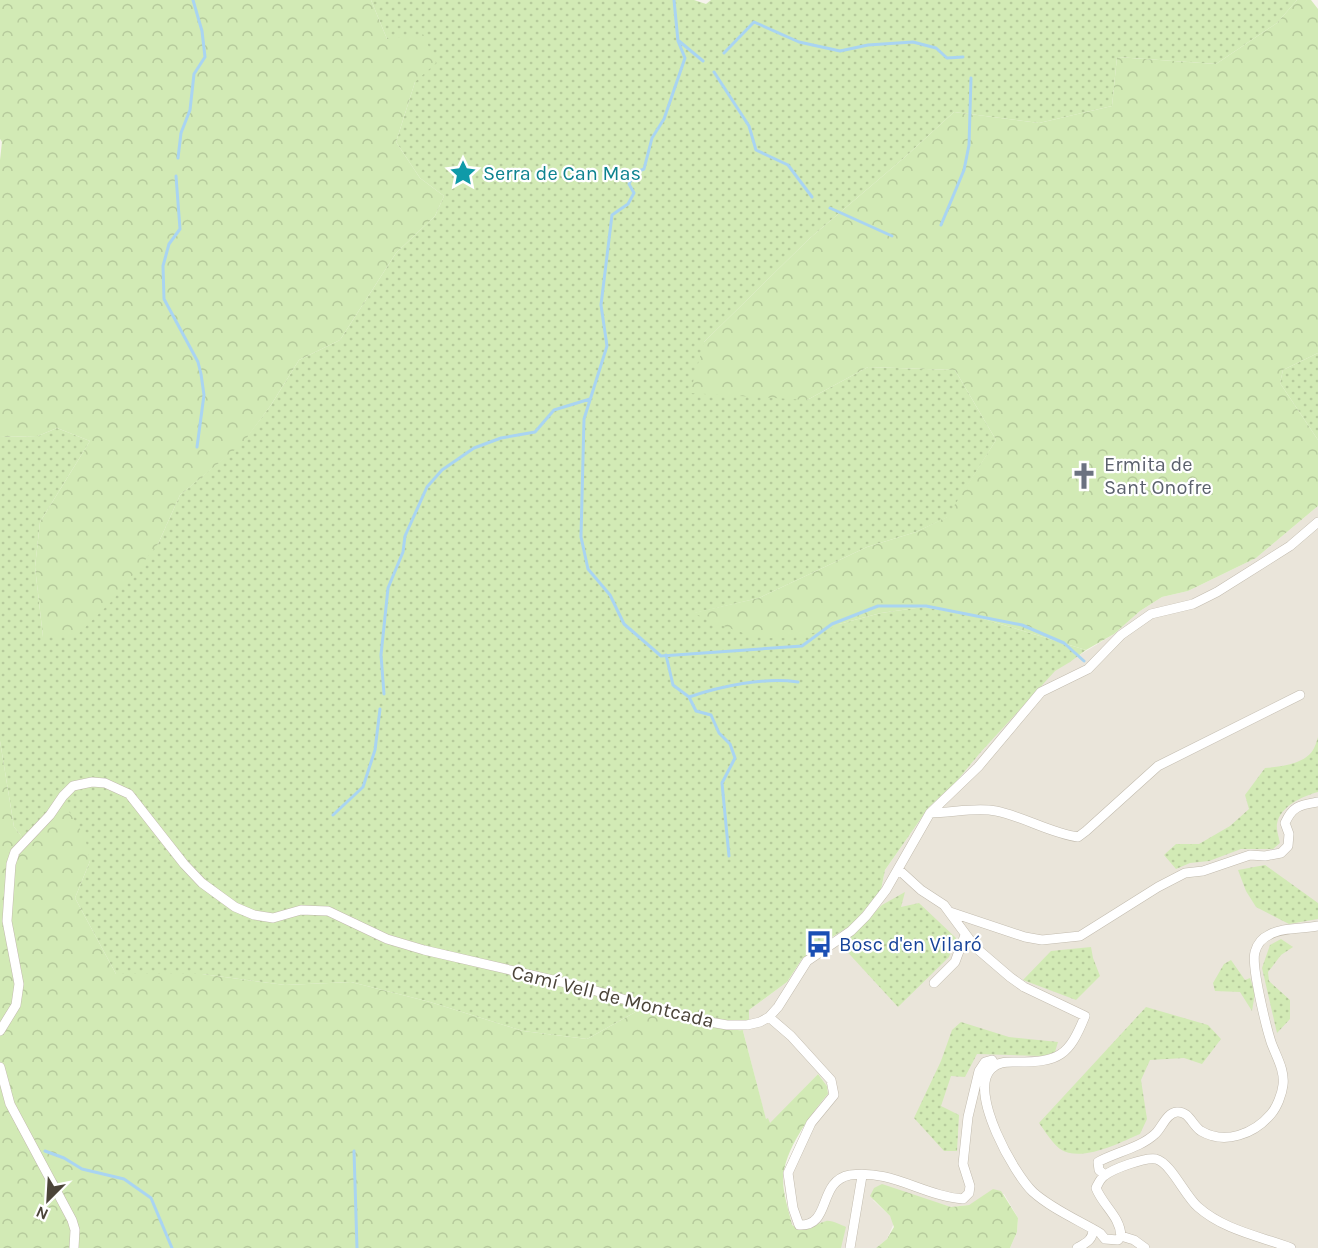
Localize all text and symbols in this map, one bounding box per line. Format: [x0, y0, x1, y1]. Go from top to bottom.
place icon: Serra de Can Mas [448, 158, 478, 188]
place label: Serra de Can Mas [483, 162, 641, 185]
place label: Ermita de Sant Onofre [1104, 453, 1212, 499]
church icon: Ermita de Sant Onofre [1069, 461, 1099, 491]
bus stop icon: Bosc d'en Vilaró [804, 929, 834, 959]
place label: Bosc d'en Vilaró [839, 933, 982, 956]
street label: Camí Vell de Montcada [509, 960, 717, 1033]
north arrow [18, 1170, 78, 1230]
text: N [33, 1202, 51, 1224]

